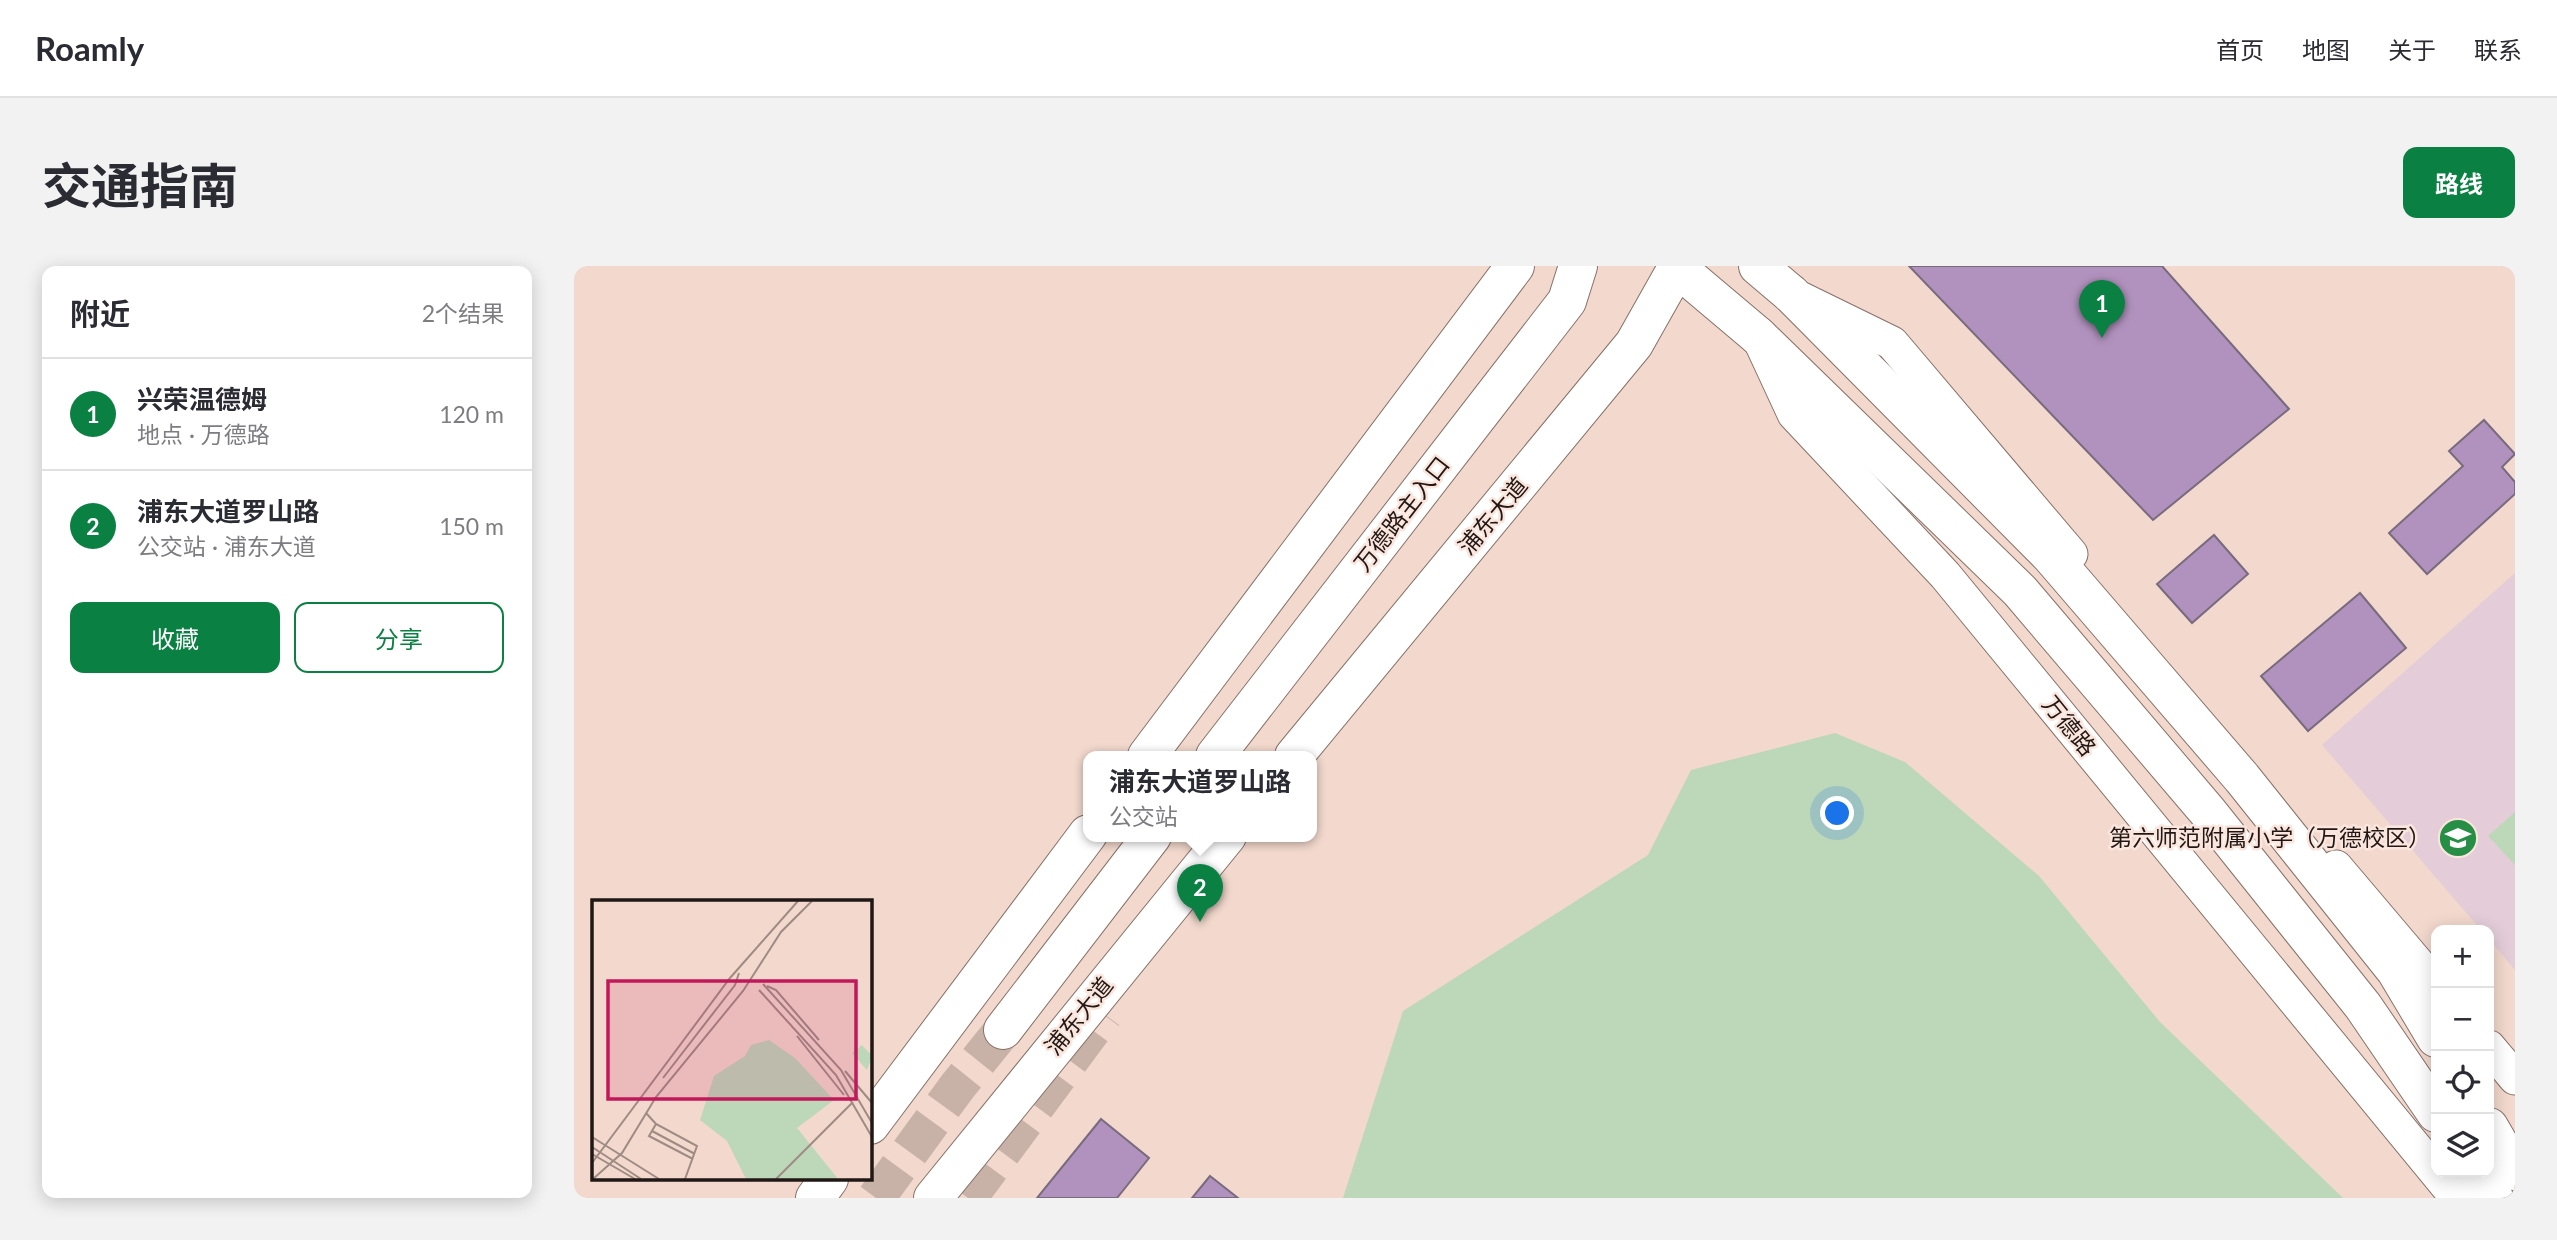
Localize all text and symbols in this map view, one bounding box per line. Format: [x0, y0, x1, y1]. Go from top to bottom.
text: Roamly [35, 28, 144, 68]
text: 首页 [2216, 35, 2264, 64]
text: 地图 [2302, 35, 2350, 64]
text: 关于 [2388, 35, 2436, 64]
text: 联系 [2474, 35, 2522, 64]
button: 路线 [2403, 147, 2515, 218]
text: 交通指南 [42, 156, 238, 214]
pin: 1 [2079, 280, 2125, 338]
text: 附近 [70, 295, 130, 331]
text: 2个结果 [422, 299, 504, 327]
text: 兴荣温德姆 [137, 383, 267, 415]
text: 1 [86, 400, 100, 428]
text: 120 m [439, 400, 504, 428]
text: 地点 · 万德路 [137, 420, 270, 448]
street label: 万德路主入口 [1348, 450, 1455, 576]
street label: 浦东大道 [1452, 471, 1533, 560]
text: 浦东大道罗山路 [137, 495, 319, 527]
text: 2 [86, 512, 100, 540]
text: 150 m [439, 512, 504, 540]
text: 公交站 · 浦东大道 [137, 532, 316, 560]
button: 收藏 [70, 602, 280, 673]
button: 分享 [294, 602, 504, 673]
street label: 万德路 [2037, 690, 2102, 761]
popup [1083, 751, 1317, 842]
text: 浦东大道罗山路 [1109, 765, 1291, 797]
your location [1820, 796, 1854, 830]
text: 公交站 [1109, 802, 1178, 830]
school or university icon: 第六师范附属小学（万德校区） [2437, 817, 2479, 859]
place label: 第六师范附属小学（万德校区） [2109, 823, 2431, 851]
pin: 2 [1177, 864, 1223, 922]
inset map [592, 900, 872, 1180]
map controls [2431, 925, 2494, 1177]
button: + [2431, 925, 2494, 988]
street label: 浦东大道 [1038, 971, 1118, 1060]
button: − [2431, 988, 2494, 1051]
button: locate [2431, 1051, 2494, 1114]
button: layers [2431, 1114, 2494, 1177]

